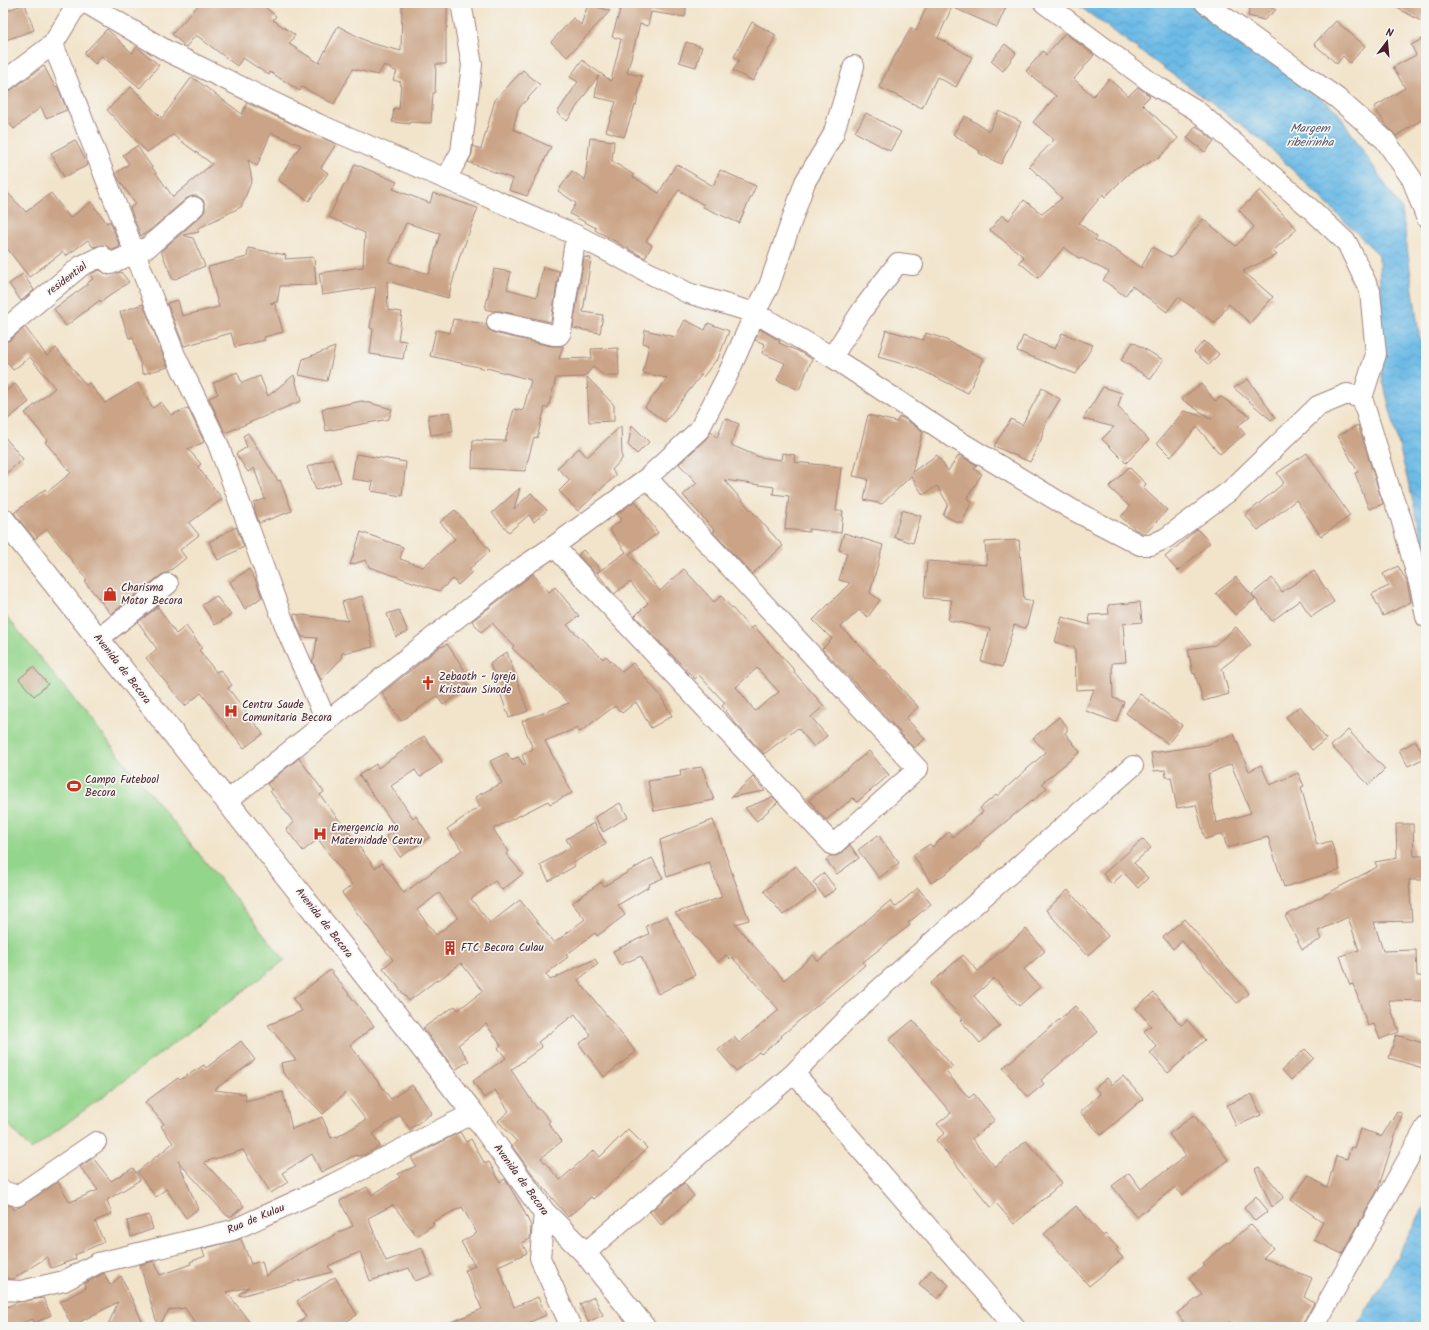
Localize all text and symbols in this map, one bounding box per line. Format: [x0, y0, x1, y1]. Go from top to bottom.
north arrow [1367, 22, 1407, 62]
text: N [1384, 24, 1395, 43]
water label: Margem ribeirinha [1287, 119, 1335, 152]
street label: residential [43, 258, 91, 300]
place label: Charisma Motor Becora [121, 579, 183, 610]
shop icon: Charisma Motor Becora [102, 586, 118, 602]
street label: Avenida de Becora [89, 630, 155, 708]
place label: Zebaoth - Igreja Kristaun Sinode [439, 668, 516, 699]
church icon: Zebaoth - Igreja Kristaun Sinode [420, 675, 436, 691]
place label: Centru Saude Comunitaria Becora [242, 696, 332, 727]
hospital icon: Centru Saude Comunitaria Becora [223, 703, 239, 719]
place label: Campo Futebool Becora [85, 771, 159, 802]
sports icon: Campo Futebool Becora [66, 778, 82, 794]
place label: Emergencia no Maternidade Centru [331, 819, 423, 850]
hospital icon: Emergencia no Maternidade Centru [312, 826, 328, 842]
street label: Avenida de Becora [291, 884, 357, 962]
place label: FTC Becora Culau [461, 939, 544, 957]
building icon: FTC Becora Culau [442, 940, 458, 956]
street label: Avenida de Becora [489, 1140, 553, 1220]
street label: Rua de Kulau [224, 1199, 288, 1239]

